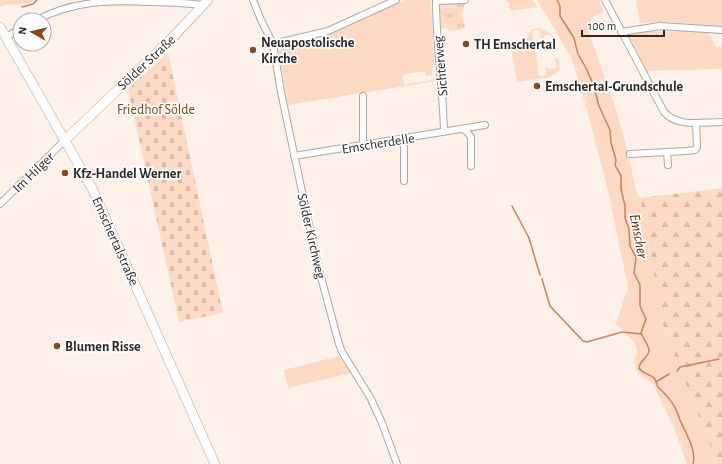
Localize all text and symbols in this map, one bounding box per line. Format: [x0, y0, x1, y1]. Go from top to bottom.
north arrow [12, 12, 52, 52]
scale bar [582, 12, 664, 38]
text: 100 m [588, 20, 616, 32]
text: N [17, 26, 29, 35]
street label: Sölder Straße [115, 33, 178, 93]
street label: Sichterweg [431, 35, 451, 97]
place label: Neuapostolische Kirche [261, 36, 355, 66]
place label: TH Emschertal [474, 38, 556, 52]
marker: TH Emschertal [461, 39, 471, 49]
marker: Neuapostolische Kirche [248, 45, 258, 55]
place label: Emschertal-Grundschule [545, 80, 684, 94]
marker: Emschertal-Grundschule [532, 81, 542, 91]
park label: Friedhof Sölde [117, 103, 195, 117]
street label: Emscherdelle [341, 131, 416, 157]
street label: Im Hilger [10, 150, 57, 196]
place label: Kfz-Handel Werner [73, 167, 181, 181]
marker: Kfz-Handel Werner [60, 168, 70, 178]
street label: Sölder Kirchweg [294, 192, 328, 281]
street label: Emschertalstraße [89, 195, 141, 288]
water label: Emscher [627, 213, 650, 261]
place label: Blumen Risse [65, 340, 141, 354]
marker: Blumen Risse [52, 341, 62, 351]

